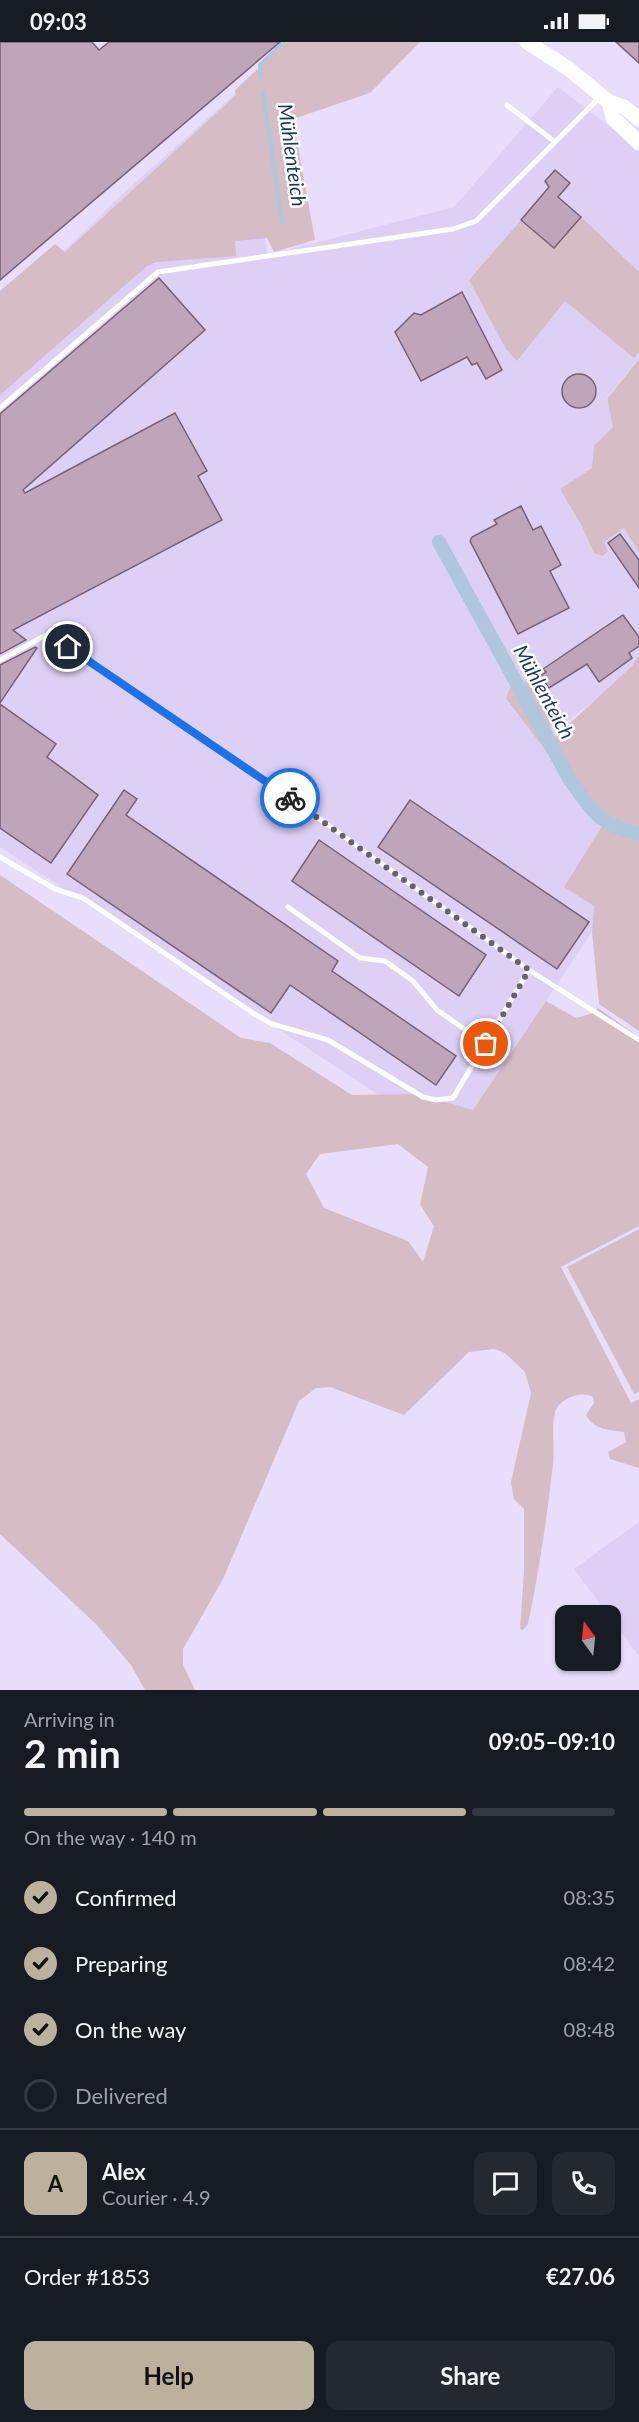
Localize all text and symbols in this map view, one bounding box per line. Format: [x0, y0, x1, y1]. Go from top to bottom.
text: 09:03 [30, 8, 87, 35]
water label: Mühlenteich [274, 102, 312, 208]
pin [42, 621, 93, 672]
icon: home [51, 630, 84, 663]
water label: Mühlenteich [509, 640, 580, 743]
courier [260, 768, 320, 828]
icon: bike [274, 782, 307, 815]
pin [460, 1018, 511, 1069]
icon: bag [469, 1027, 502, 1060]
north arrow [555, 1605, 621, 1671]
map controls [555, 1605, 621, 1671]
text: Arriving in [24, 1707, 115, 1731]
text: 09:05–09:10 [489, 1728, 615, 1755]
text: 2 min [24, 1730, 121, 1776]
text: On the way · 140 m [24, 1825, 197, 1849]
icon: check [24, 1881, 57, 1914]
text: Confirmed [75, 1884, 177, 1911]
text: 08:35 [564, 1885, 615, 1909]
icon: check [24, 1947, 57, 1980]
text: Preparing [75, 1950, 167, 1977]
text: 08:42 [564, 1951, 615, 1975]
icon: check [24, 2013, 57, 2046]
text: On the way [75, 2016, 186, 2043]
text: 08:48 [564, 2017, 615, 2041]
text: Delivered [75, 2082, 168, 2109]
button: chat [474, 2152, 537, 2215]
button: phone [552, 2152, 615, 2215]
text: Alex [102, 2158, 146, 2185]
text: A [48, 2170, 63, 2197]
text: Courier · 4.9 [102, 2185, 211, 2209]
text: Order #1853 [24, 2263, 150, 2290]
text: €27.06 [546, 2263, 615, 2290]
button: Help [24, 2341, 314, 2410]
button: Share [326, 2341, 615, 2410]

